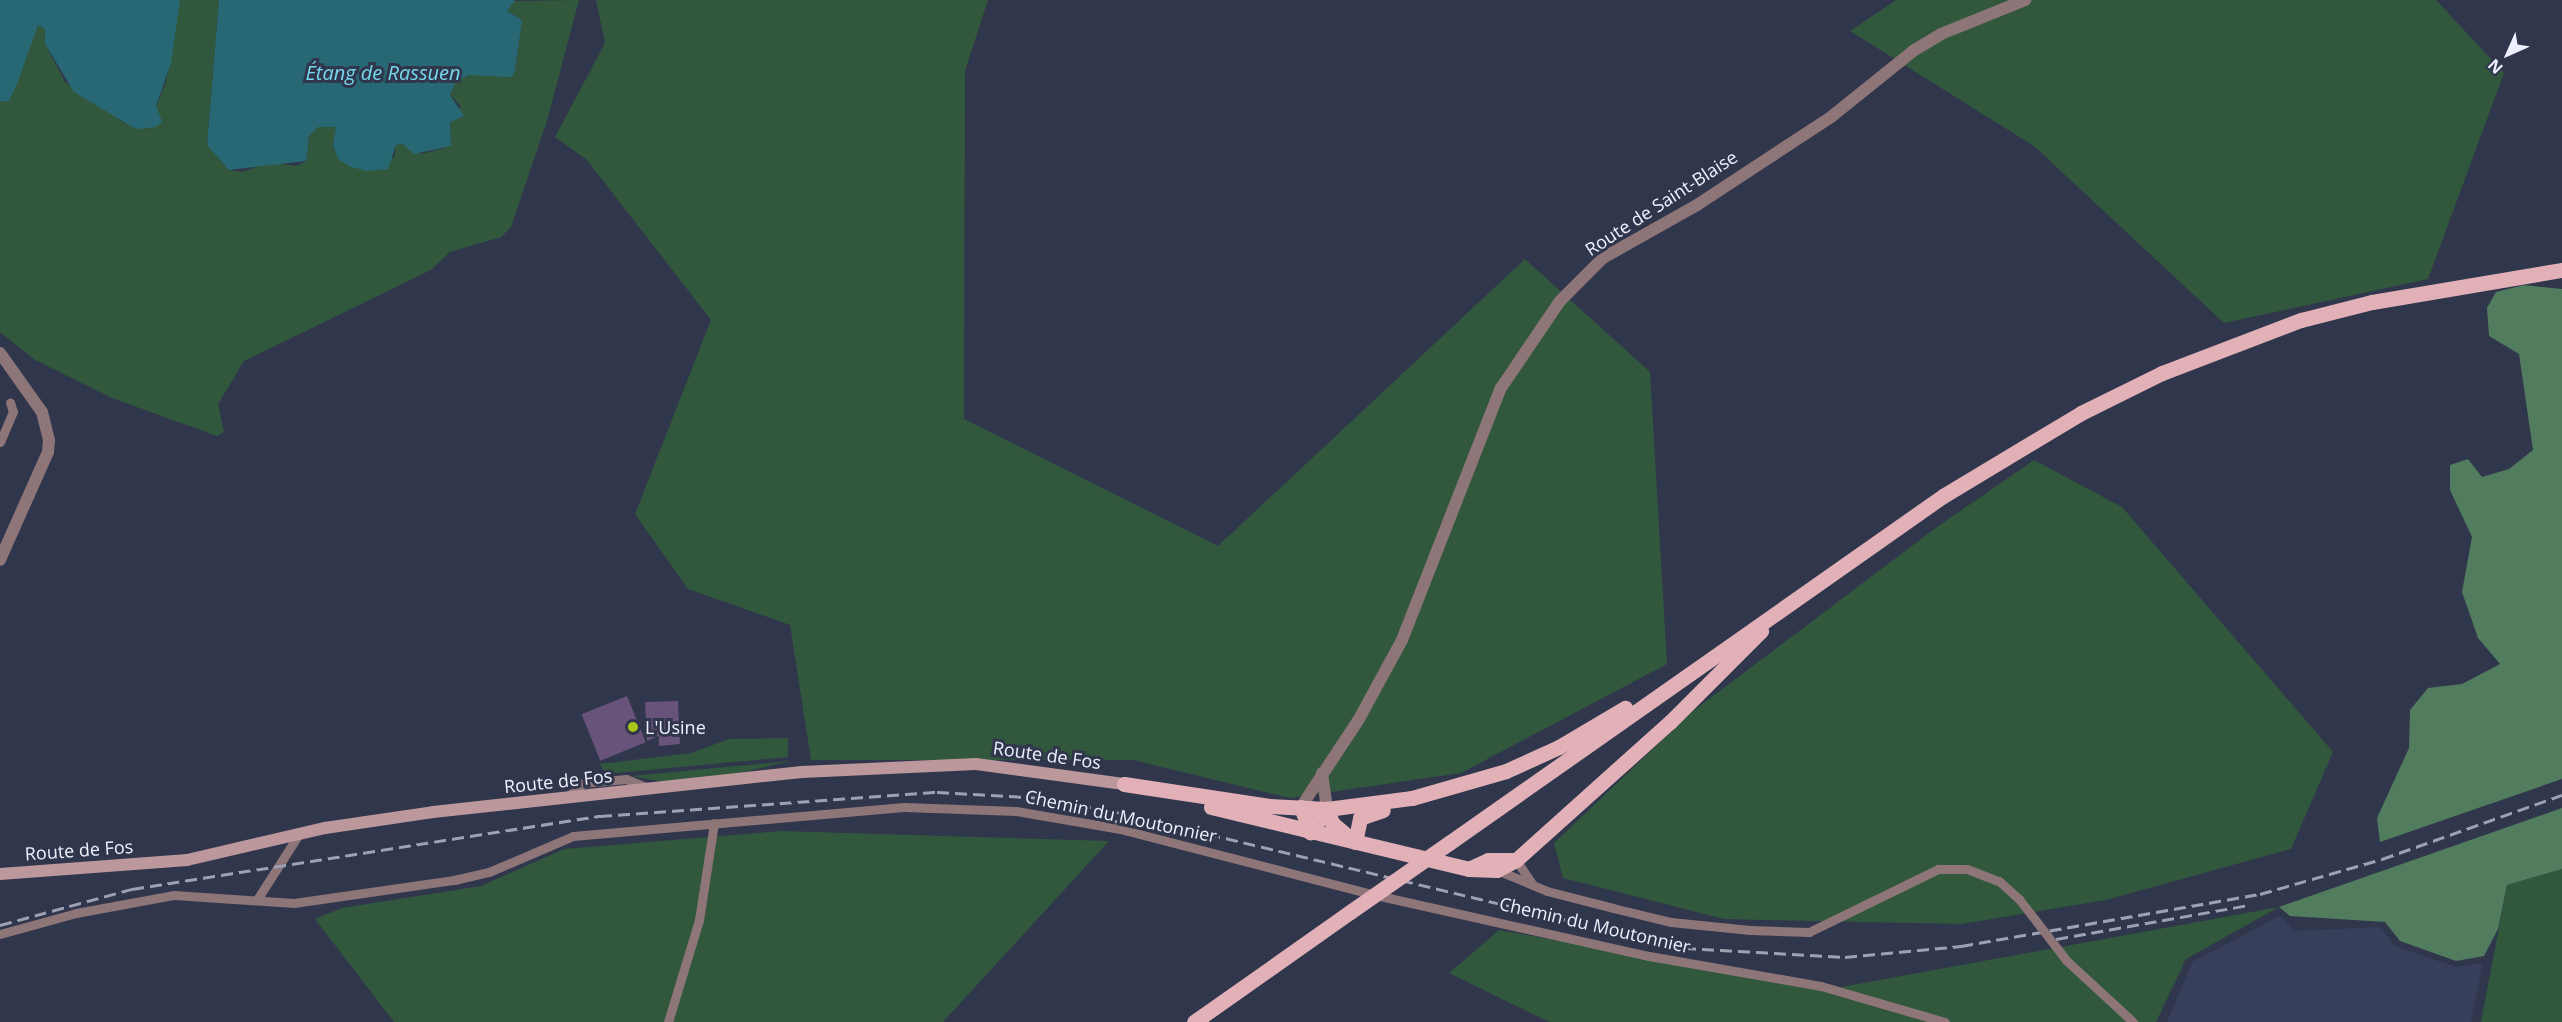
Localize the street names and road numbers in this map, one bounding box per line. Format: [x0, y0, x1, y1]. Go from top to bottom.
street label: Route de Saint-Blaise [1581, 146, 1741, 260]
street label: Route de Fos [992, 737, 1102, 773]
street label: Route de Fos [503, 765, 613, 797]
street label: Chemin du Moutonnier [1023, 785, 1219, 847]
street label: Route de Fos [24, 835, 134, 865]
street label: Chemin du Moutonnier [1497, 892, 1693, 958]

